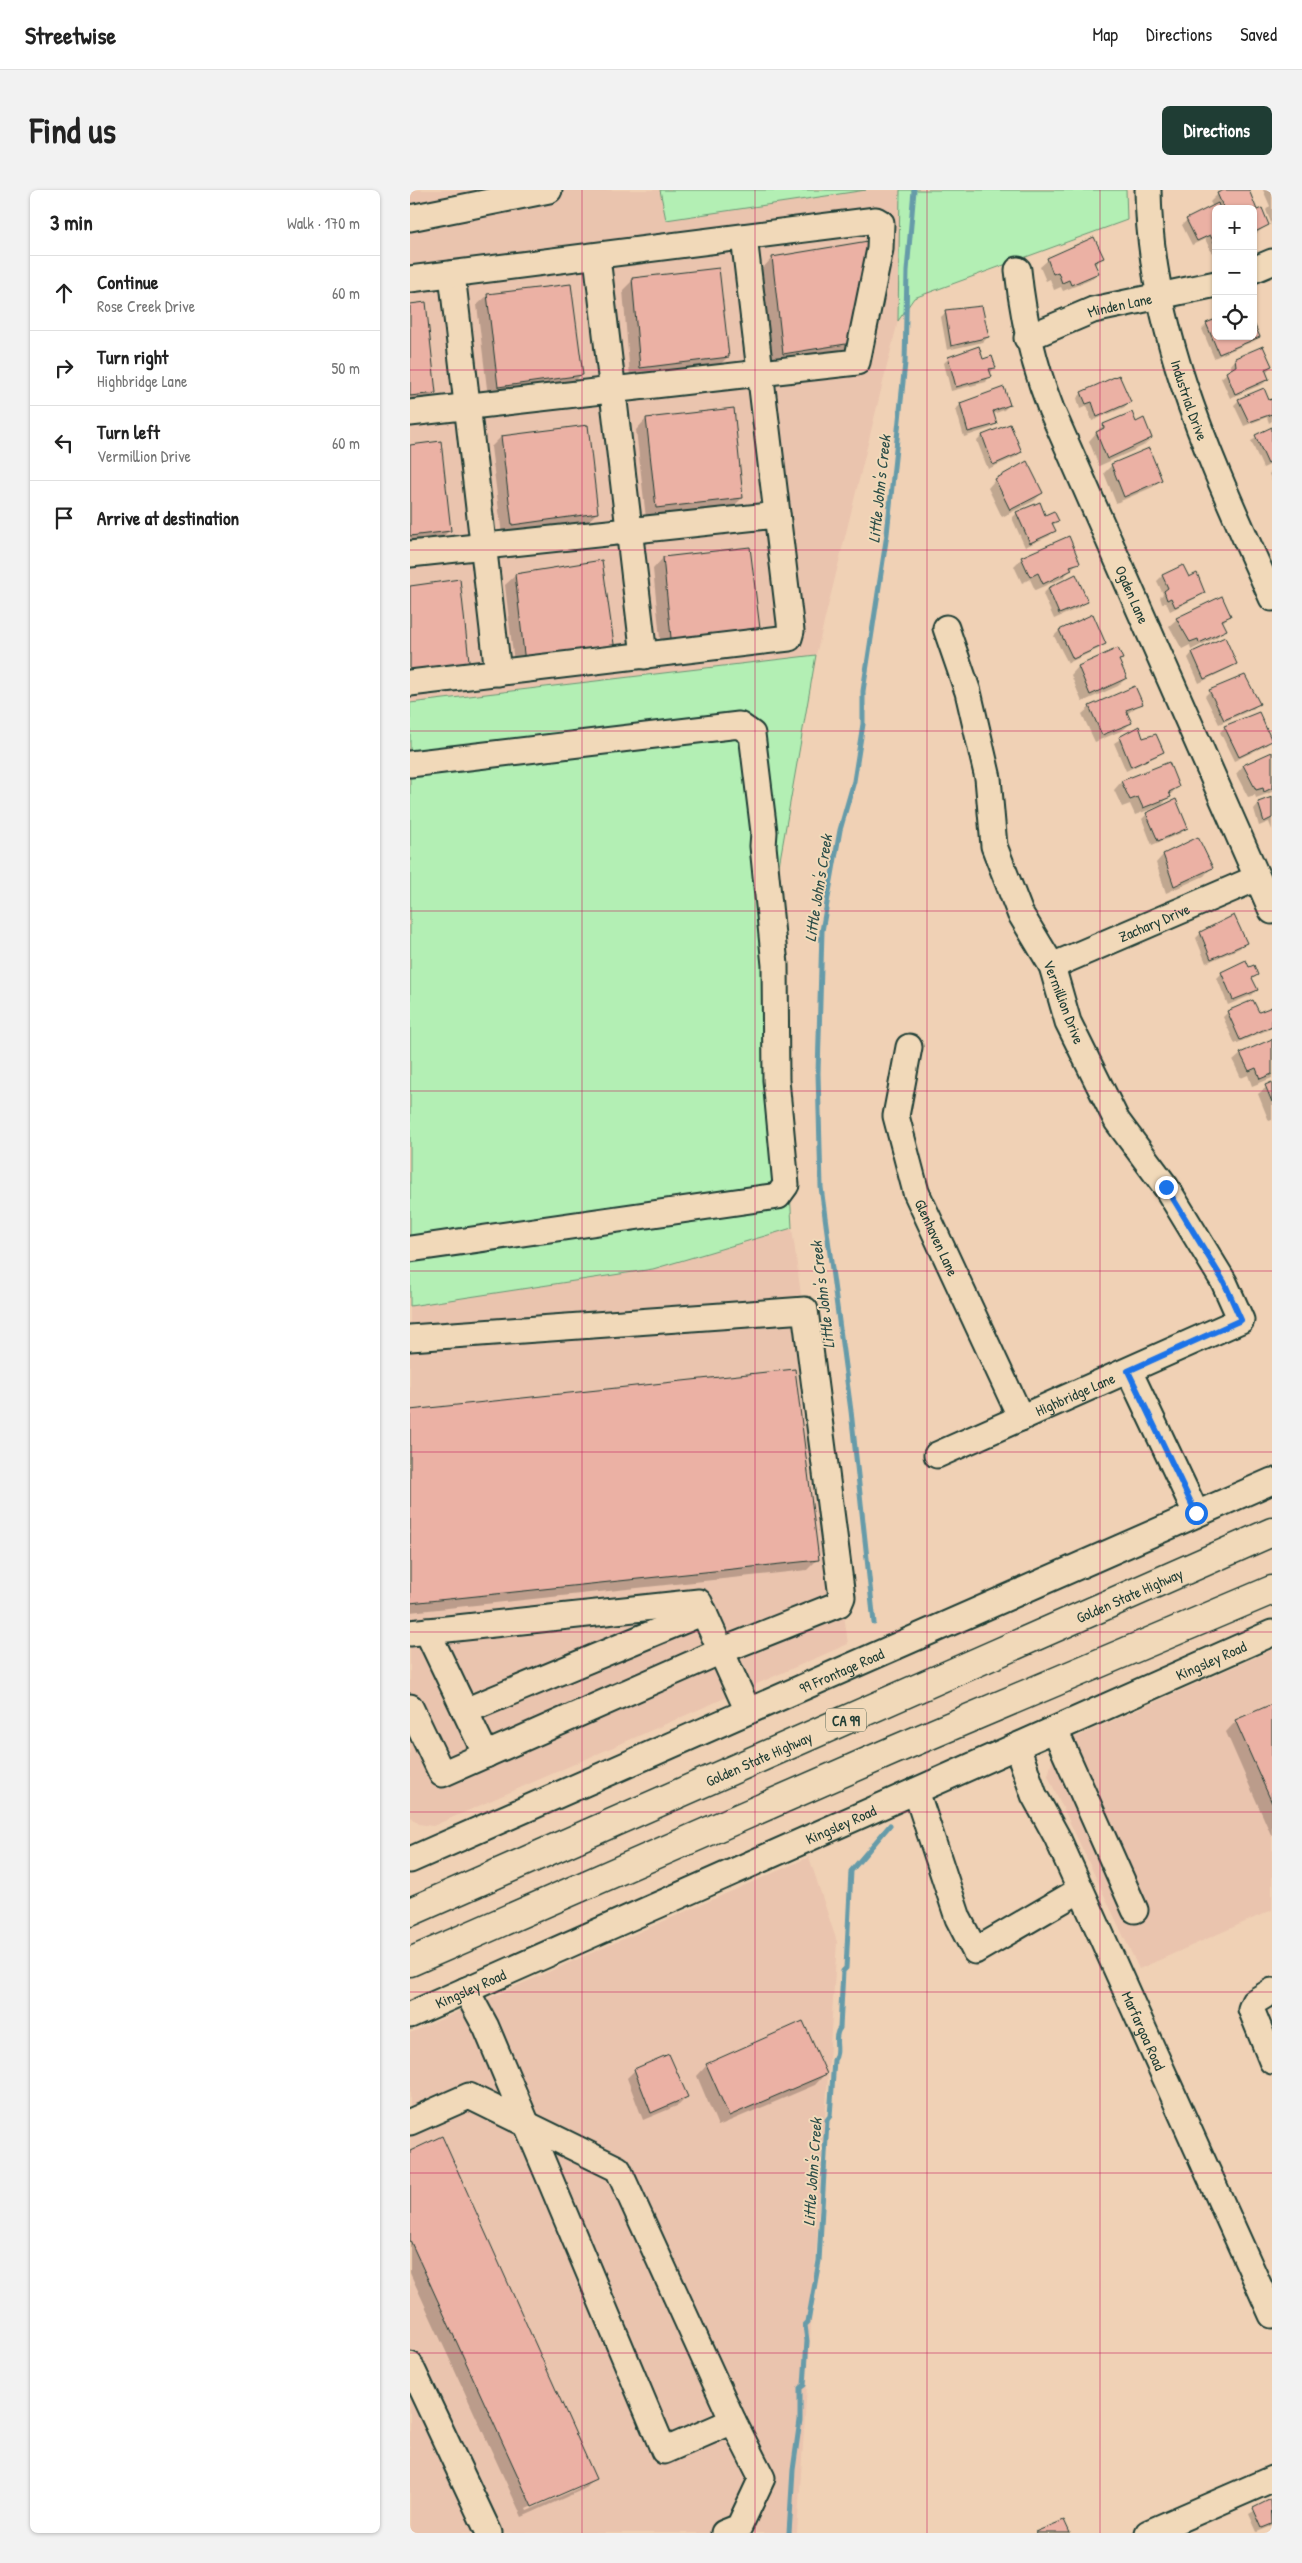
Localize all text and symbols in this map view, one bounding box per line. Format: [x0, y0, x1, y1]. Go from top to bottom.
text: Streetwise [25, 19, 116, 51]
text: Map [1093, 22, 1118, 47]
text: Directions [1146, 22, 1212, 47]
text: Saved [1240, 22, 1277, 47]
button: Directions [1162, 106, 1272, 155]
text: Find us [30, 107, 116, 154]
map controls [1212, 205, 1257, 340]
button: + [1212, 205, 1257, 250]
text: 3 min [50, 208, 93, 237]
text: Walk · 170 m [287, 212, 360, 234]
button: − [1212, 250, 1257, 295]
text: Continue [97, 269, 158, 295]
icon: ahead [50, 279, 78, 307]
text: 60 m [332, 282, 360, 304]
street label: Minden Lane [1084, 287, 1154, 322]
text: Rose Creek Drive [97, 295, 195, 317]
button: locate [1212, 295, 1257, 340]
text: Turn right [97, 344, 168, 370]
icon: right [50, 354, 78, 382]
text: 50 m [332, 357, 360, 379]
street label: Industrial Drive [1166, 357, 1214, 443]
text: Highbridge Lane [97, 370, 187, 392]
text: Turn left [97, 419, 160, 445]
icon: left [50, 429, 78, 457]
text: 60 m [332, 432, 360, 454]
water label: Little John's Creek [862, 433, 896, 544]
text: Vermillion Drive [97, 445, 191, 467]
icon: arrive [50, 504, 78, 532]
text: Arrive at destination [97, 505, 239, 531]
street label: Ogden Lane [1111, 562, 1155, 627]
water label: Little John's Creek [799, 832, 838, 943]
street label: Zachary Drive [1115, 898, 1193, 947]
street label: Vermillion Drive [1038, 957, 1090, 1047]
route end [1155, 1176, 1178, 1199]
street label: Glenhaven Lane [910, 1196, 964, 1279]
water label: Little John's Creek [804, 1239, 839, 1350]
street label: Highbridge Lane [1032, 1367, 1118, 1421]
route start [1185, 1502, 1208, 1525]
street label: Golden State Highway [1073, 1562, 1186, 1628]
street label: Kingsley Road [1172, 1635, 1249, 1685]
street label: 99 Frontage Road [796, 1643, 887, 1698]
road number: CA 99 [826, 1708, 866, 1732]
street label: Golden State Highway [702, 1726, 815, 1791]
street label: Kingsley Road [802, 1799, 879, 1849]
street label: Kingsley Road [432, 1963, 509, 2013]
street label: Marfargoa Road [1117, 1988, 1171, 2073]
water label: Little John's Creek [797, 2116, 827, 2227]

